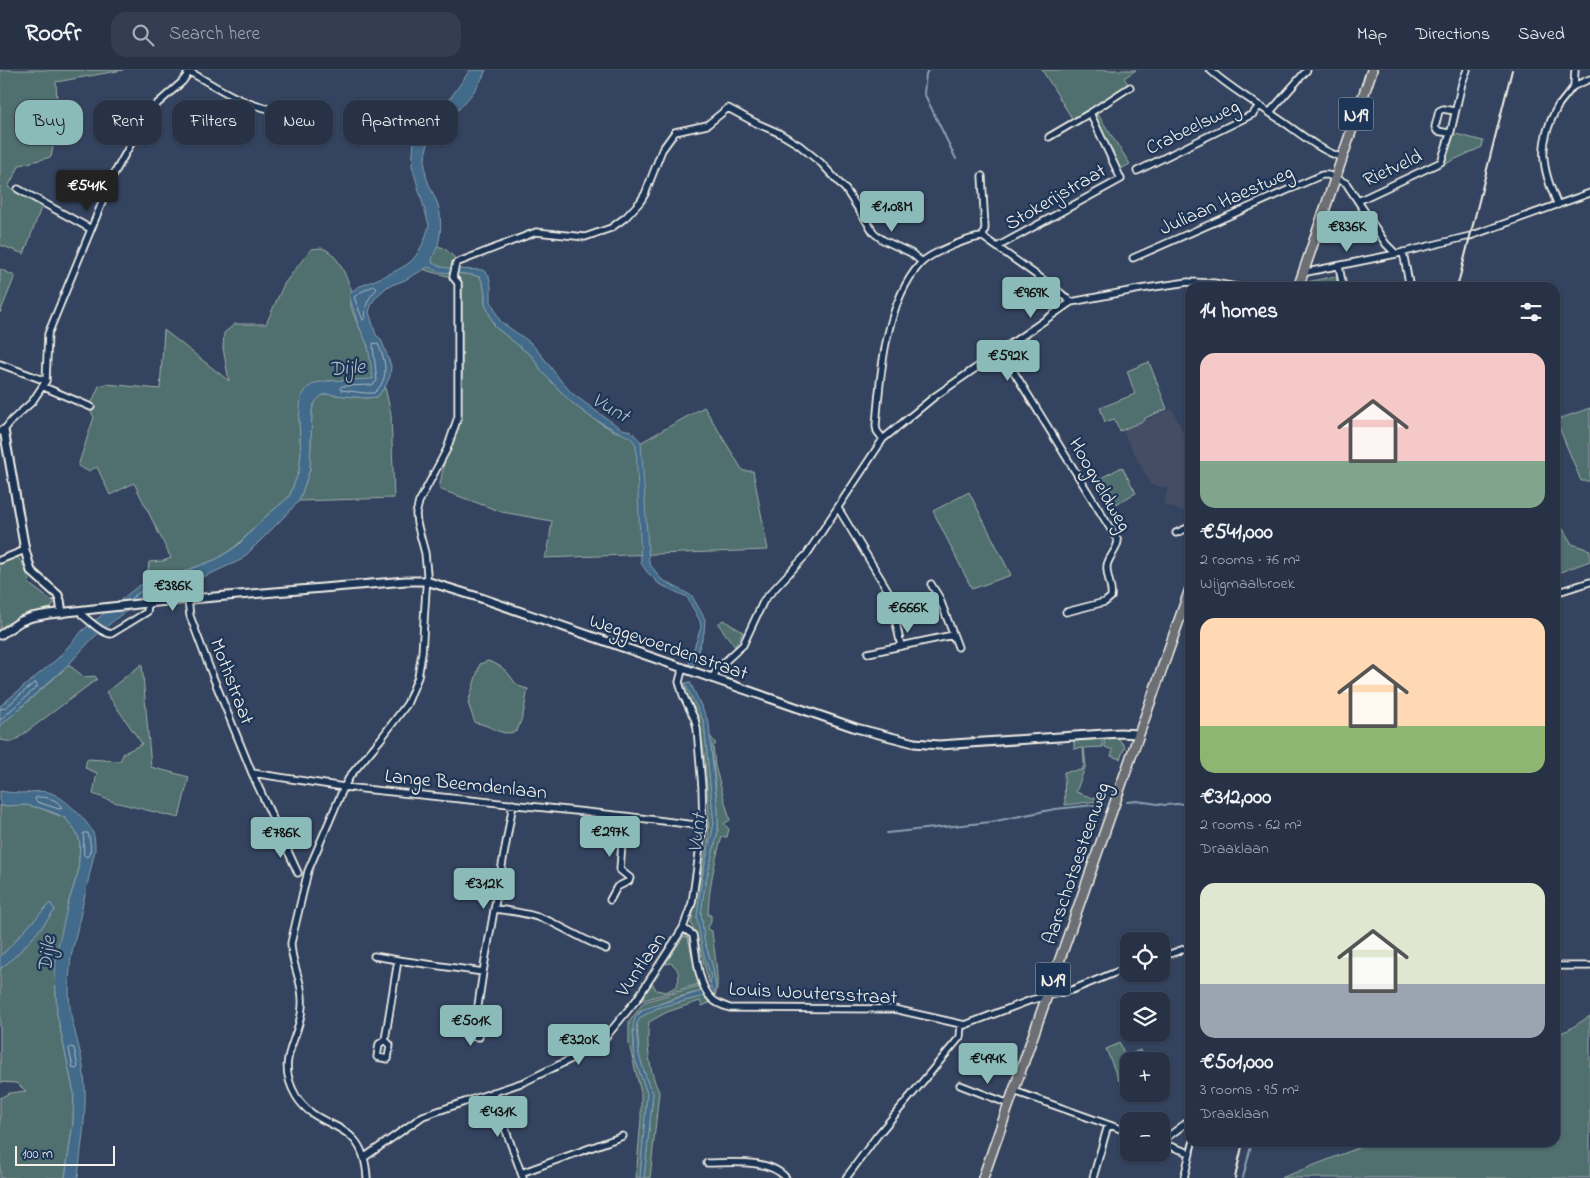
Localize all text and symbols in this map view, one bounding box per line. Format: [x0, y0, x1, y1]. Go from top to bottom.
search box [111, 12, 461, 57]
text: Roofr [25, 17, 81, 52]
icon: search [129, 21, 157, 49]
text: Search here [169, 21, 260, 48]
text: Map [1357, 22, 1387, 48]
text: Directions [1415, 22, 1490, 48]
text: Saved [1518, 22, 1565, 48]
street label: Crabeelsweg [1141, 93, 1245, 164]
road number: N19 [1338, 98, 1374, 131]
chip: Buy [15, 100, 83, 145]
chip: Rent [93, 100, 162, 145]
chip: Filters [172, 100, 255, 145]
chip: New [265, 100, 333, 145]
chip: Apartment [343, 100, 458, 145]
street label: Rietveld [1359, 143, 1427, 196]
street label: Stokerijstraat [1000, 157, 1112, 239]
street label: Juliaan Haestweg [1155, 159, 1299, 245]
pin: €541K [52, 170, 122, 212]
text: €541K [67, 174, 107, 198]
pin: €1.08M [851, 190, 933, 233]
text: €1.08M [871, 195, 913, 219]
pin: €836K [1312, 210, 1382, 253]
text: €836K [1328, 215, 1366, 239]
pin: €969K [996, 276, 1066, 319]
text: €969K [1013, 281, 1049, 305]
text: 14 homes [1200, 297, 1278, 327]
icon: filters [1517, 298, 1545, 326]
pin: €592K [973, 340, 1043, 382]
text: €592K [988, 344, 1028, 368]
water label: Dijle [328, 352, 368, 386]
water label: Vunt [586, 386, 636, 432]
icon: home [1328, 386, 1418, 476]
street label: Hoogveldweg [1059, 433, 1137, 538]
text: €541,000 [1200, 518, 1273, 548]
text: 2 rooms · 76 m² [1200, 548, 1300, 572]
pin: €386K [138, 570, 208, 612]
text: Wijgmaalbroek [1200, 572, 1295, 596]
text: €386K [154, 574, 192, 598]
pin: €666K [873, 592, 943, 634]
text: €666K [888, 596, 928, 620]
street label: Weggevoerdenstraat [585, 608, 752, 690]
street label: Mothstraat [201, 635, 260, 729]
icon: home [1328, 651, 1418, 741]
street label: Lange Beemdenlaan [383, 763, 548, 809]
street label: Aarschotsesteenweg [1036, 779, 1120, 949]
text: €312,000 [1200, 783, 1271, 813]
water label: Vunt [681, 810, 715, 854]
text: 2 rooms · 62 m² [1200, 813, 1302, 837]
pin: €786K [246, 816, 316, 859]
pin: €297K [575, 816, 645, 858]
text: €297K [591, 820, 629, 844]
text: €786K [262, 821, 300, 845]
text: Draaklaan [1200, 837, 1269, 861]
pin: €312K [449, 868, 519, 910]
text: €312K [465, 872, 503, 896]
icon: home [1328, 916, 1418, 1006]
street label: Vuntlaan [609, 927, 674, 1004]
map controls [1120, 932, 1170, 1162]
button: locate [1120, 932, 1170, 982]
water label: Dijle [31, 933, 65, 974]
road number: N19 [1036, 962, 1070, 996]
street label: Louis Woutersstraat [728, 976, 898, 1013]
button: layers [1120, 992, 1170, 1042]
pin: €501K [436, 1004, 506, 1047]
text: €501K [451, 1009, 491, 1033]
pin: €320K [544, 1024, 614, 1066]
text: €320K [559, 1028, 599, 1052]
pin: €494K [953, 1042, 1023, 1085]
text: €494K [970, 1047, 1006, 1071]
text: €501,000 [1200, 1048, 1273, 1078]
button: + [1120, 1052, 1170, 1102]
text: 3 rooms · 95 m² [1200, 1078, 1299, 1102]
pin: €431K [463, 1096, 533, 1138]
text: €431K [479, 1100, 517, 1124]
text: Draaklaan [1200, 1102, 1269, 1126]
button: − [1120, 1112, 1170, 1162]
scale bar [15, 1143, 115, 1166]
text: 100 m [22, 1144, 53, 1165]

